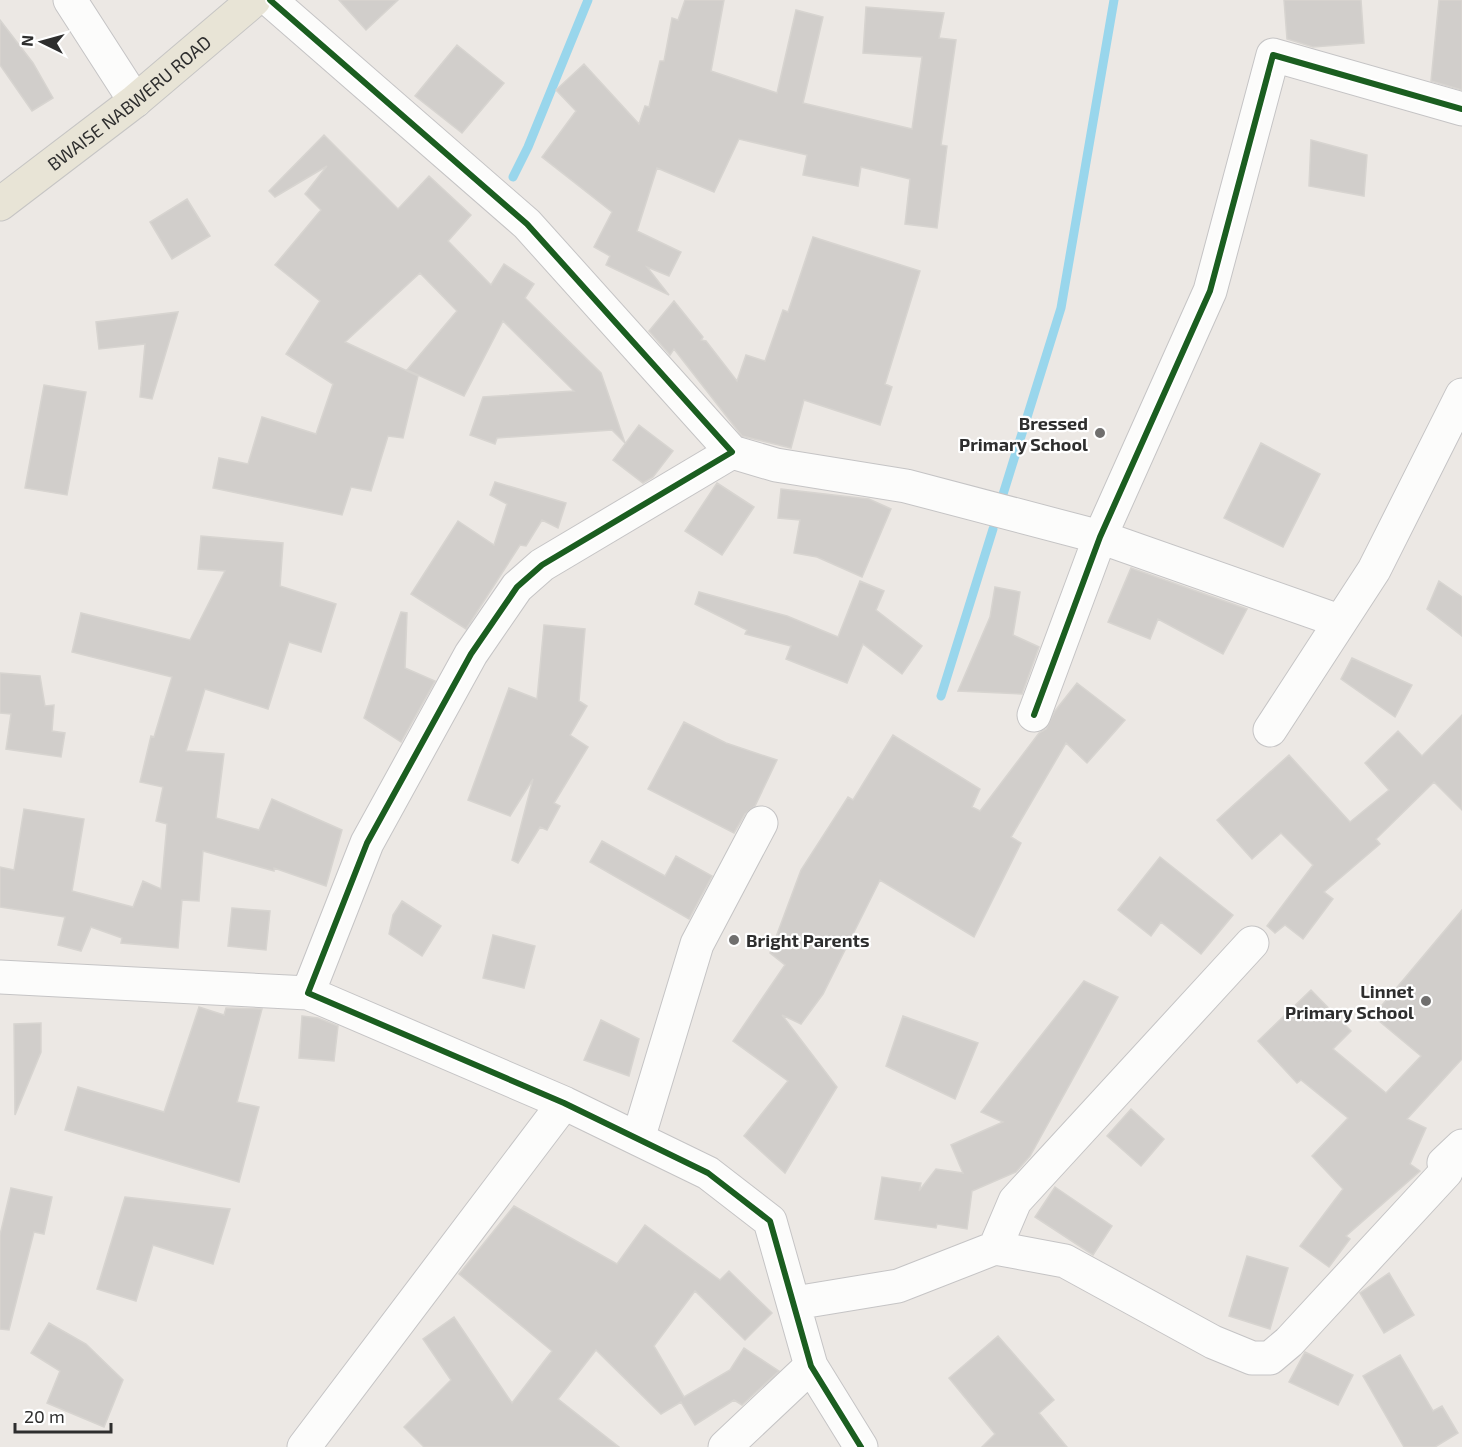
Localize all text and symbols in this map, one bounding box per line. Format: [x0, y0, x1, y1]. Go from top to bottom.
north arrow [12, 12, 72, 72]
street label: BWAISE NABWERU ROAD [43, 30, 215, 175]
text: N [17, 34, 37, 47]
place label: Bressed Primary School [959, 412, 1088, 455]
marker: Bressed Primary School [1093, 426, 1107, 440]
place label: Bright Parents [746, 929, 869, 951]
marker: Bright Parents [727, 933, 741, 947]
place label: Linnet Primary School [1285, 980, 1415, 1023]
marker: Linnet Primary School [1419, 994, 1433, 1008]
scale bar [15, 1396, 111, 1434]
text: 20 m [24, 1405, 65, 1427]

